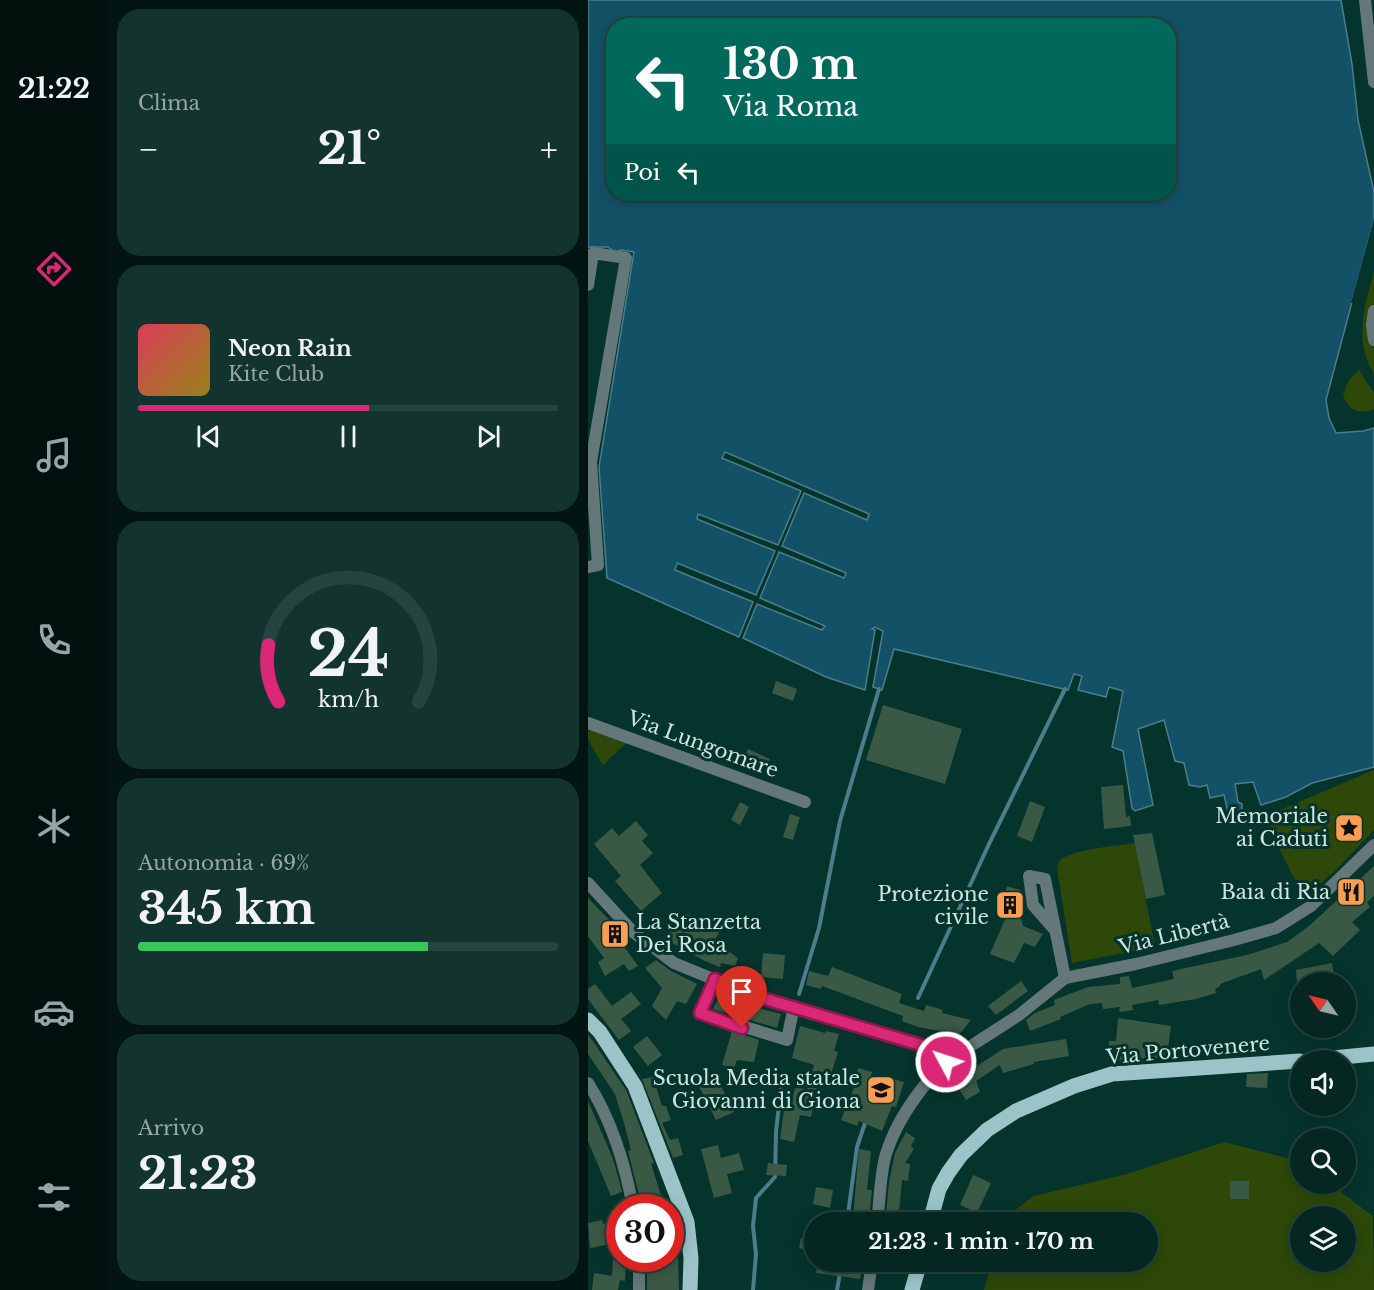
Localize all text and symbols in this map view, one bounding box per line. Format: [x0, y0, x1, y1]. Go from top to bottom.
text: 130 m [723, 38, 857, 90]
icon: left [624, 42, 702, 120]
text: 21:22 [18, 72, 90, 105]
text: Via Roma [723, 90, 858, 123]
text: Clima [138, 91, 200, 115]
text: 21° [317, 120, 381, 176]
text: − [138, 129, 159, 170]
text: + [540, 129, 558, 170]
icon: left [672, 156, 705, 189]
text: Poi [624, 159, 660, 186]
icon: directions [33, 248, 75, 290]
text: Neon Rain [228, 335, 352, 362]
text: Kite Club [228, 362, 324, 386]
icon: previous [192, 420, 225, 453]
icon: pause [332, 420, 365, 453]
icon: next [472, 420, 505, 453]
icon: music [33, 434, 75, 476]
text: 24 [307, 615, 389, 693]
icon: phone [33, 619, 75, 661]
text: km/h [318, 686, 379, 713]
street label: Via Lungomare [623, 705, 782, 782]
place label: Memoriale ai Caduti [1215, 804, 1328, 851]
icon: climate [33, 805, 75, 847]
place icon: Memoriale ai Caduti [1333, 812, 1365, 844]
text: Autonomia · 69% [138, 851, 310, 875]
restaurant icon: Baia di Ria [1335, 876, 1367, 908]
text: 345 km [138, 880, 315, 936]
place label: Baia di Ria [1220, 880, 1331, 904]
place label: Protezione civile [878, 882, 989, 929]
building icon: Protezione civile [994, 889, 1026, 921]
street label: Via Libertà [1115, 908, 1233, 960]
place label: La Stanzetta Dei Rosa [636, 910, 762, 957]
building icon: La Stanzetta Dei Rosa [599, 918, 631, 950]
pin [716, 966, 767, 1028]
north arrow [1290, 972, 1356, 1038]
map controls [1290, 972, 1356, 1272]
icon: arrive [725, 975, 758, 1008]
icon: car [33, 991, 75, 1033]
position arrow [914, 1030, 978, 1094]
street label: Via Portovenere [1104, 1031, 1271, 1069]
button: sound [1290, 1050, 1356, 1116]
place label: Scuola Media statale Giovanni di Giona [653, 1066, 861, 1113]
school or university icon: Scuola Media statale Giovanni di Giona [865, 1074, 897, 1106]
text: Arrivo [138, 1116, 204, 1140]
button: search [1290, 1128, 1356, 1194]
text: 21:23 [138, 1145, 258, 1201]
icon: filters [33, 1176, 75, 1218]
speed limit sign: 30 [606, 1194, 684, 1272]
button: layers [1290, 1206, 1356, 1272]
text: 21:23 · 1 min · 170 m [868, 1228, 1094, 1255]

